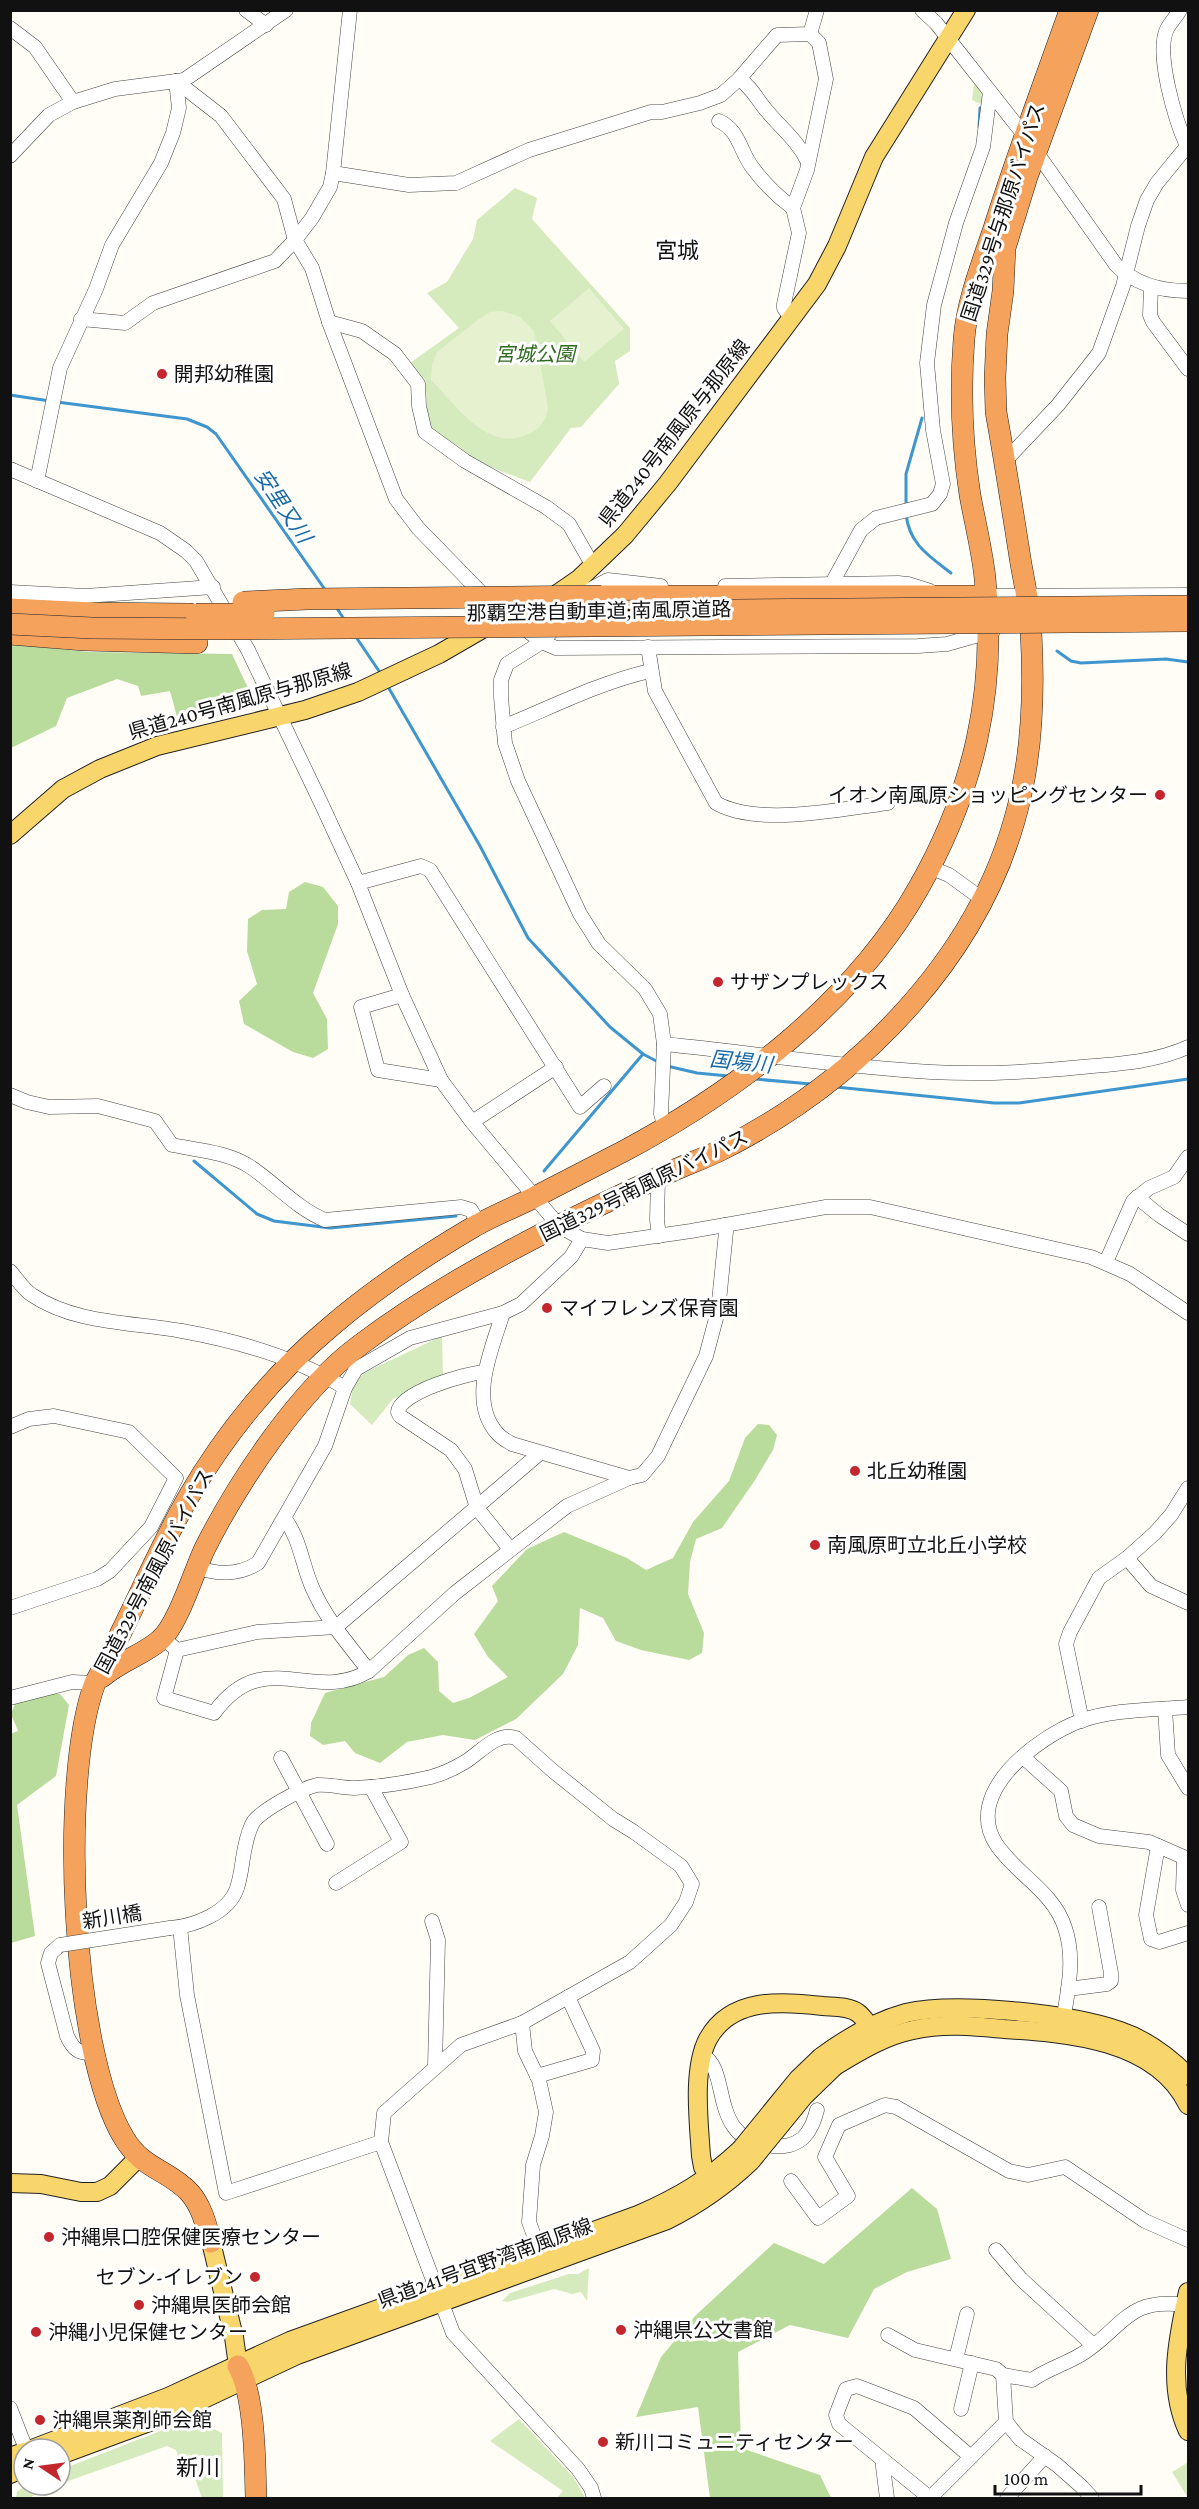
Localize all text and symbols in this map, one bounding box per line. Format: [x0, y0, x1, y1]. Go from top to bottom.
street label: 国道329号与那原バイパス [957, 100, 1049, 324]
district label: 宮城 [655, 238, 699, 263]
street label: 県道240号南風原与那原線 [594, 335, 754, 531]
park label: 宮城公園 [495, 343, 578, 365]
place label: 開邦幼稚園 [174, 363, 274, 385]
marker: 開邦幼稚園 [155, 367, 169, 381]
water label: 安里又川 [250, 464, 318, 549]
street label: 那覇空港自動車道;南風原道路 [467, 598, 731, 624]
street label: 県道240号南風原与那原線 [126, 659, 354, 743]
place label: イオン南風原ショッピングセンター [828, 784, 1148, 806]
marker: イオン南風原ショッピングセンター [1153, 788, 1167, 802]
place label: サザンプレックス [730, 971, 889, 993]
marker: サザンプレックス [711, 975, 725, 989]
water label: 国場川 [708, 1047, 776, 1077]
street label: 国道329号南風原バイパス [536, 1125, 752, 1245]
place label: マイフレンズ保育園 [559, 1297, 739, 1319]
marker: マイフレンズ保育園 [540, 1301, 554, 1315]
place label: 北丘幼稚園 [867, 1460, 967, 1482]
marker: 北丘幼稚園 [848, 1464, 862, 1478]
street label: 国道329号南風原バイパス [91, 1465, 217, 1677]
place label: 南風原町立北丘小学校 [827, 1534, 1027, 1556]
marker: 南風原町立北丘小学校 [808, 1538, 822, 1552]
street label: 新川橋 [81, 1901, 143, 1933]
street label: 県道241号宜野湾南風原線 [375, 2214, 595, 2312]
place label: 沖縄県口腔保健医療センター [61, 2226, 321, 2248]
marker: 沖縄県口腔保健医療センター [42, 2230, 56, 2244]
place label: セブン-イレブン [96, 2266, 243, 2288]
marker: セブン-イレブン [248, 2270, 262, 2284]
place label: 沖縄県医師会館 [151, 2294, 291, 2316]
marker: 沖縄県医師会館 [132, 2298, 146, 2312]
place label: 沖縄県公文書館 [633, 2319, 773, 2341]
place label: 沖縄小児保健センター [48, 2321, 248, 2343]
marker: 沖縄県公文書館 [614, 2323, 628, 2337]
marker: 沖縄小児保健センター [29, 2325, 43, 2339]
place label: 沖縄県薬剤師会館 [52, 2409, 212, 2431]
marker: 沖縄県薬剤師会館 [33, 2413, 47, 2427]
place label: 新川コミュニティセンター [615, 2431, 854, 2453]
marker: 新川コミュニティセンター [596, 2435, 610, 2449]
north arrow [12, 2437, 72, 2497]
district label: 新川 [176, 2455, 220, 2480]
text: N [18, 2456, 37, 2471]
scale bar [995, 2458, 1140, 2496]
text: 100 m [1004, 2469, 1049, 2489]

